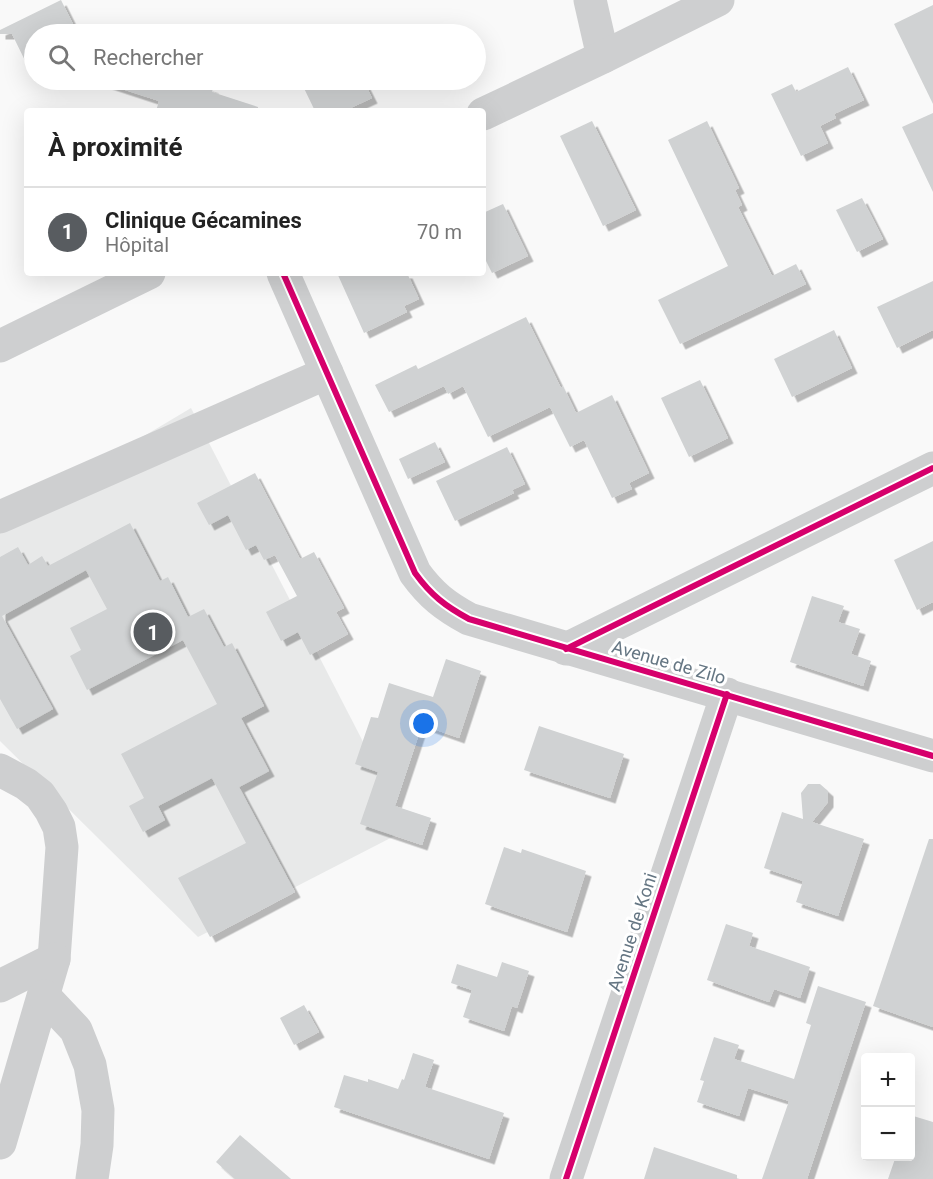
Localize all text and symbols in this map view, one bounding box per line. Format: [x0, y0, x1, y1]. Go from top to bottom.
search box [24, 24, 486, 90]
icon: search [45, 41, 78, 74]
text: Rechercher [93, 45, 204, 70]
text: À proximité [48, 132, 182, 162]
text: Clinique Gécamines [105, 208, 302, 233]
text: 1 [62, 220, 73, 244]
text: 70 m [417, 220, 462, 244]
text: Hôpital [105, 233, 169, 257]
pin: 1 [134, 610, 172, 654]
street label: Avenue de Zilo [610, 636, 728, 688]
your location [409, 709, 438, 738]
street label: Avenue de Koni [603, 870, 661, 994]
map controls [861, 1053, 915, 1161]
button: + [861, 1053, 915, 1107]
button: − [861, 1107, 915, 1161]

